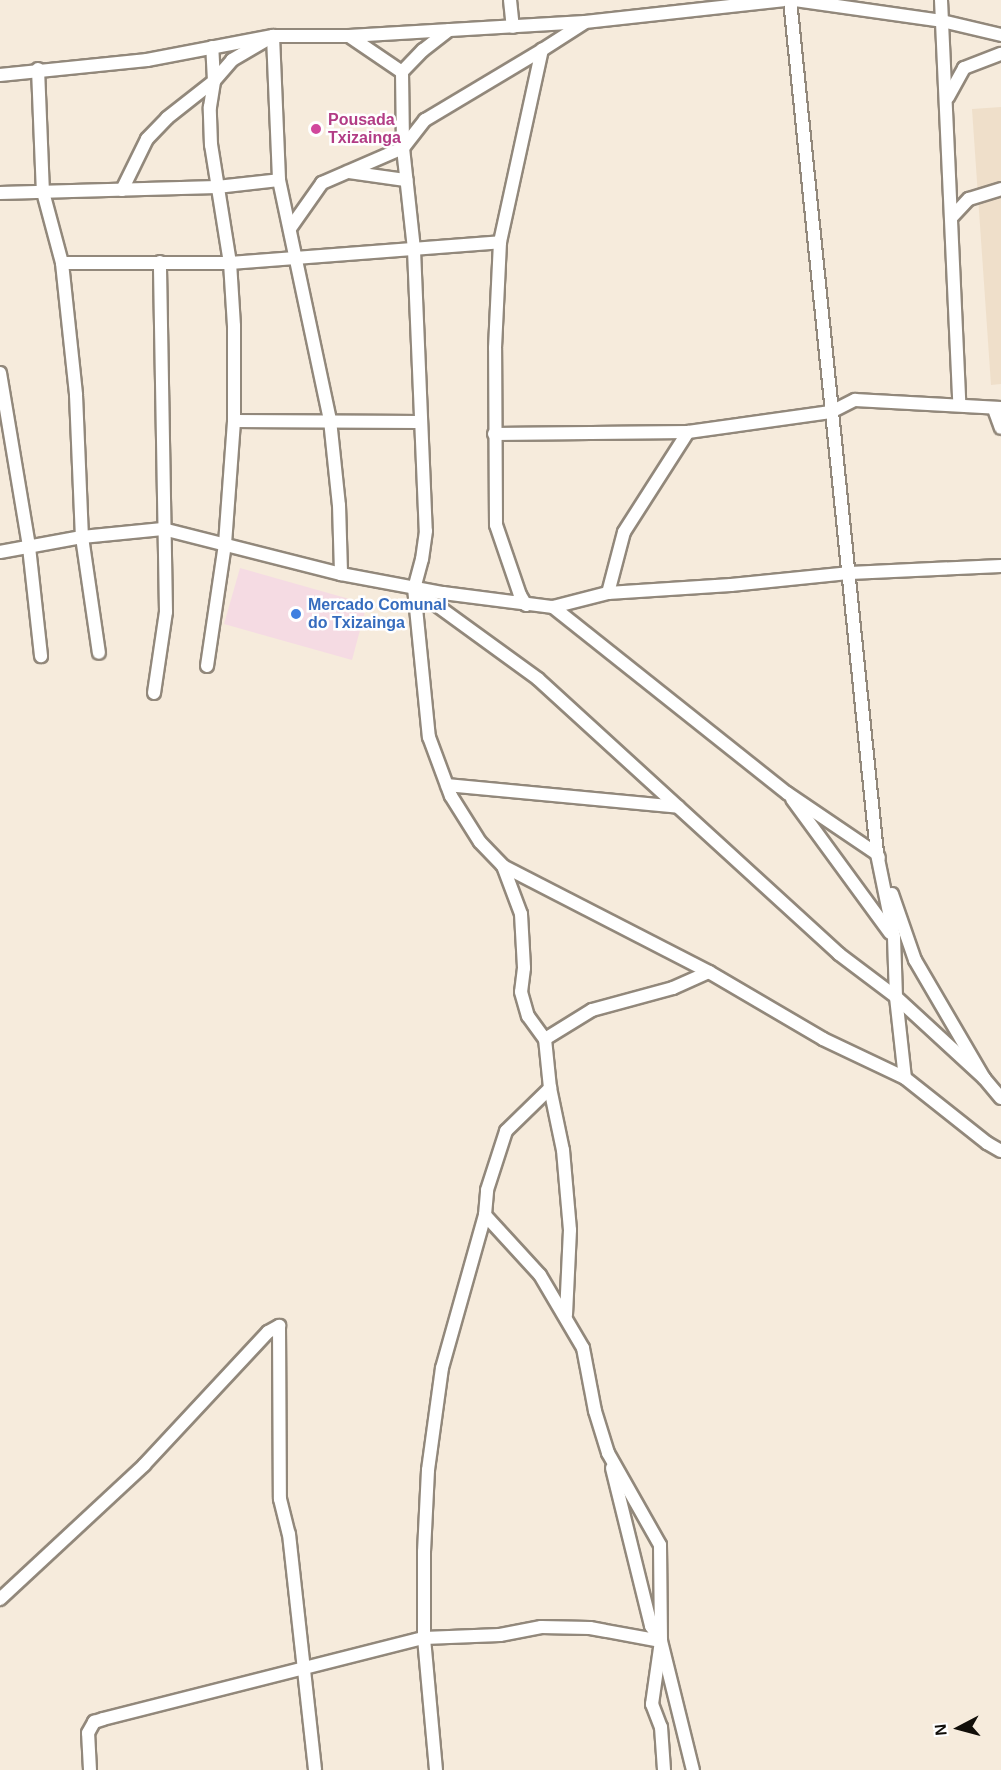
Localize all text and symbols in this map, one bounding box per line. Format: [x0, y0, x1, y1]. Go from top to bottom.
place label: Pousada Txizainga [328, 110, 401, 148]
marker: Pousada Txizainga [309, 122, 323, 136]
place label: Mercado Comunal do Txizainga [308, 595, 447, 633]
marker: Mercado Comunal do Txizainga [289, 607, 303, 621]
north arrow [929, 1698, 989, 1758]
text: N [932, 1723, 950, 1737]

